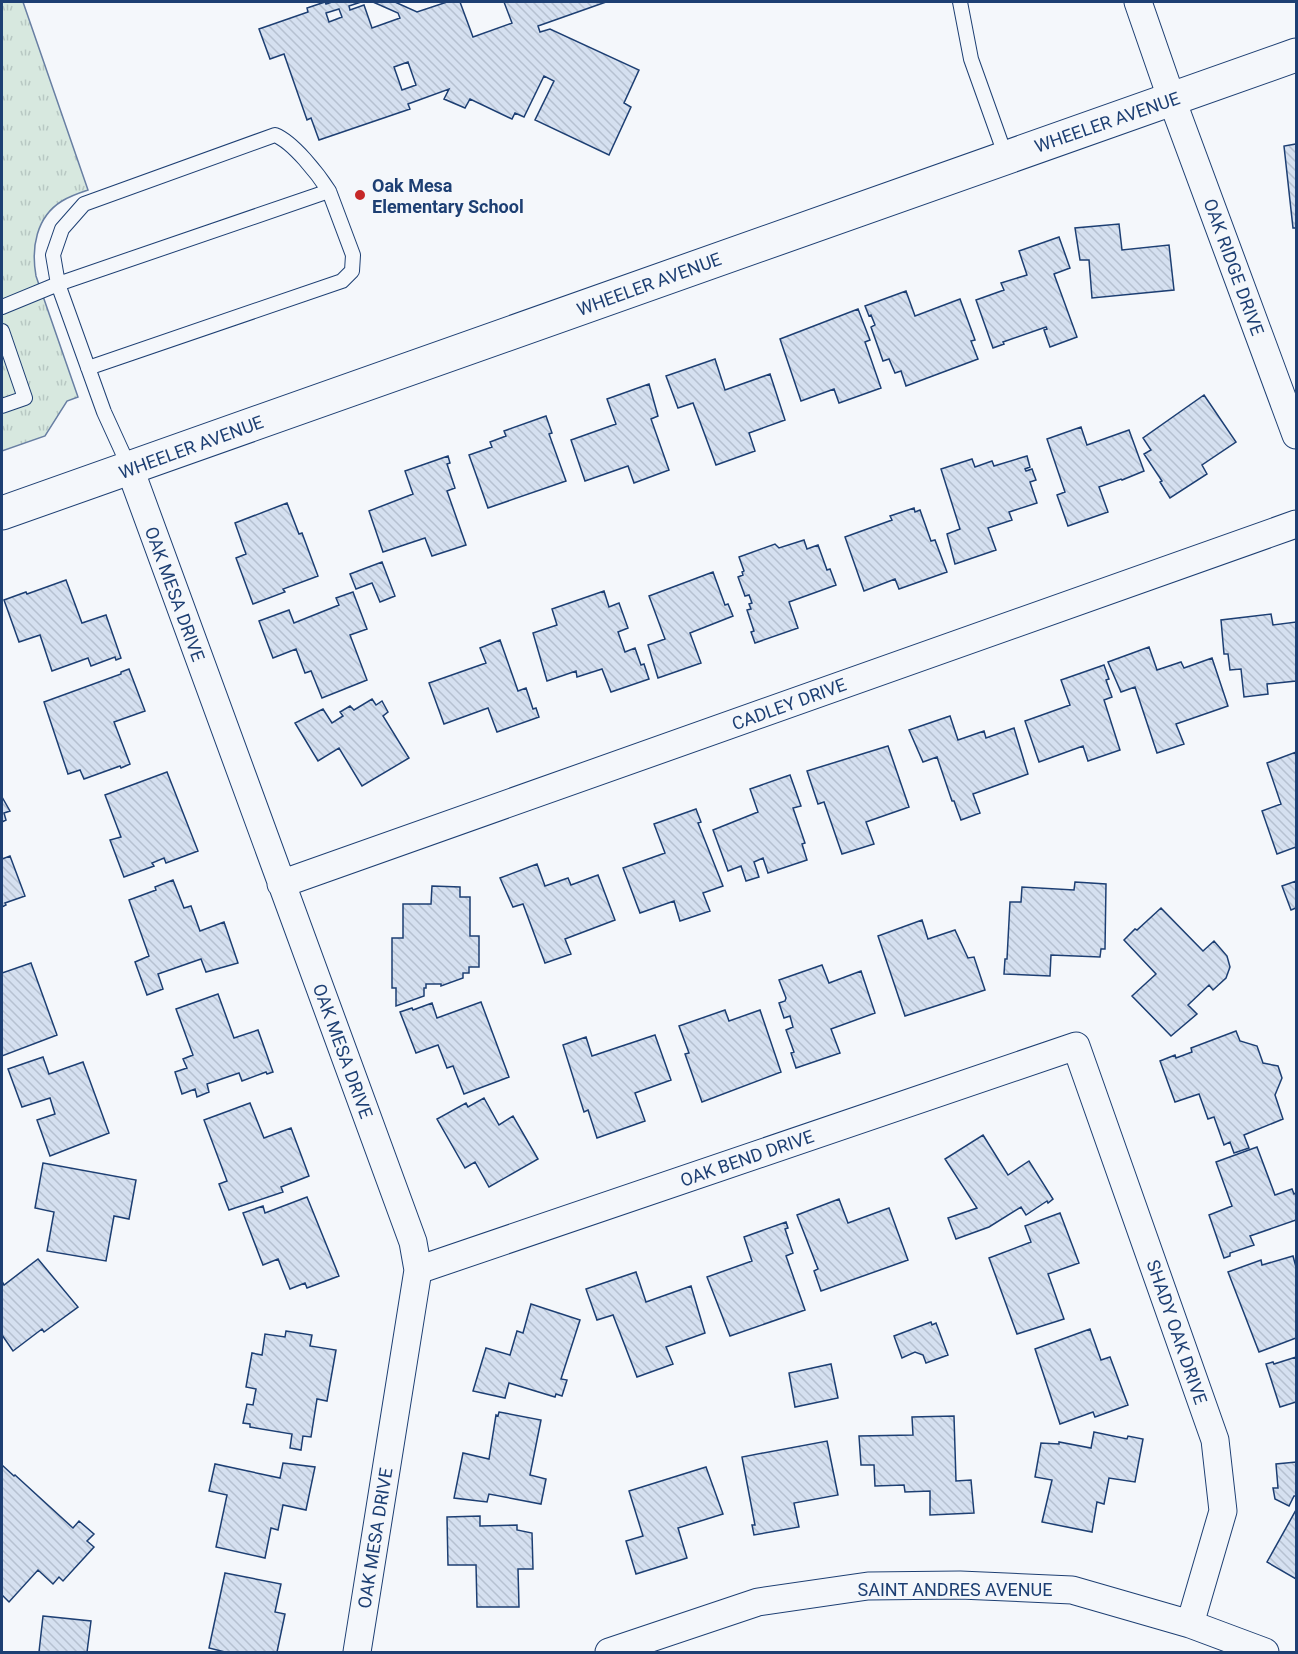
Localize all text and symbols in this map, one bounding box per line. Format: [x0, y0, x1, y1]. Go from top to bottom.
street label: WHEELER AVENUE [1032, 87, 1182, 157]
place label: Oak Mesa Elementary School [372, 175, 524, 217]
marker: Oak Mesa Elementary School [353, 188, 367, 202]
street label: OAK RIDGE DRIVE [1200, 196, 1268, 338]
street label: WHEELER AVENUE [574, 248, 724, 320]
street label: WHEELER AVENUE [116, 411, 266, 483]
street label: OAK MESA DRIVE [141, 524, 209, 664]
street label: CADLEY DRIVE [729, 674, 849, 734]
street label: OAK MESA DRIVE [309, 981, 377, 1121]
street label: OAK BEND DRIVE [678, 1125, 816, 1191]
street label: SHADY OAK DRIVE [1142, 1257, 1212, 1407]
street label: OAK MESA DRIVE [354, 1466, 396, 1610]
street label: SAINT ANDRES AVENUE [857, 1579, 1053, 1600]

